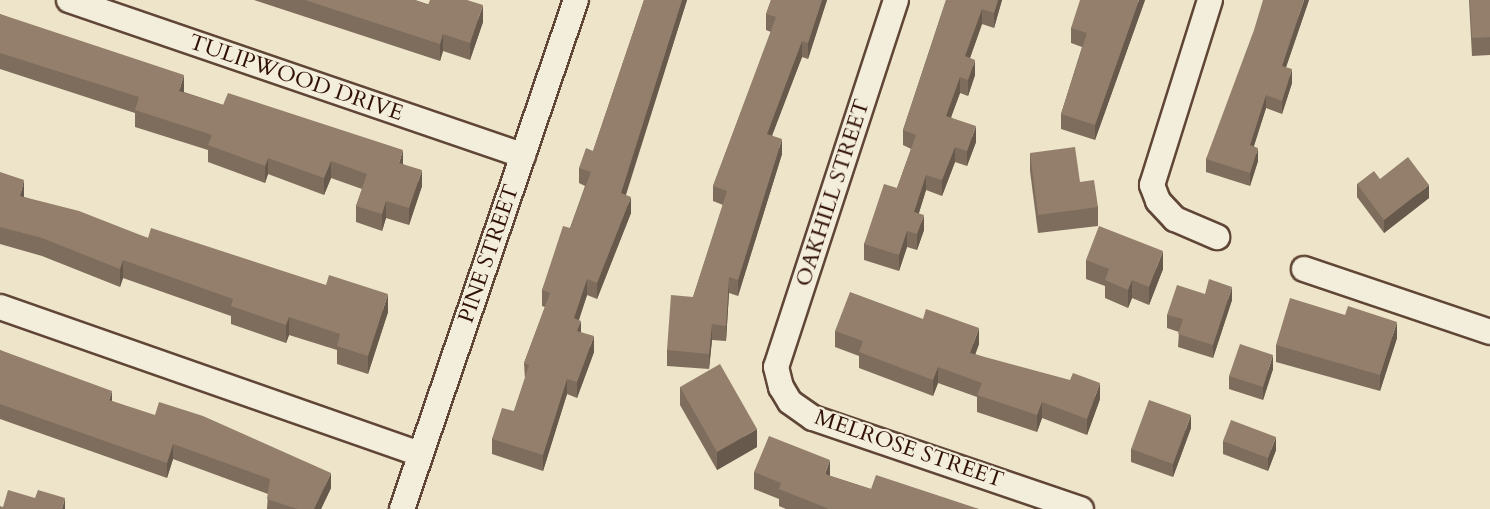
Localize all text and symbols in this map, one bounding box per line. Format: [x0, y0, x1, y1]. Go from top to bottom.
street label: TULIPWOOD DRIVE [186, 29, 406, 127]
street label: OAKHILL STREET [790, 96, 876, 290]
street label: PINE STREET [453, 181, 525, 327]
street label: MELROSE STREET [811, 404, 1007, 494]

